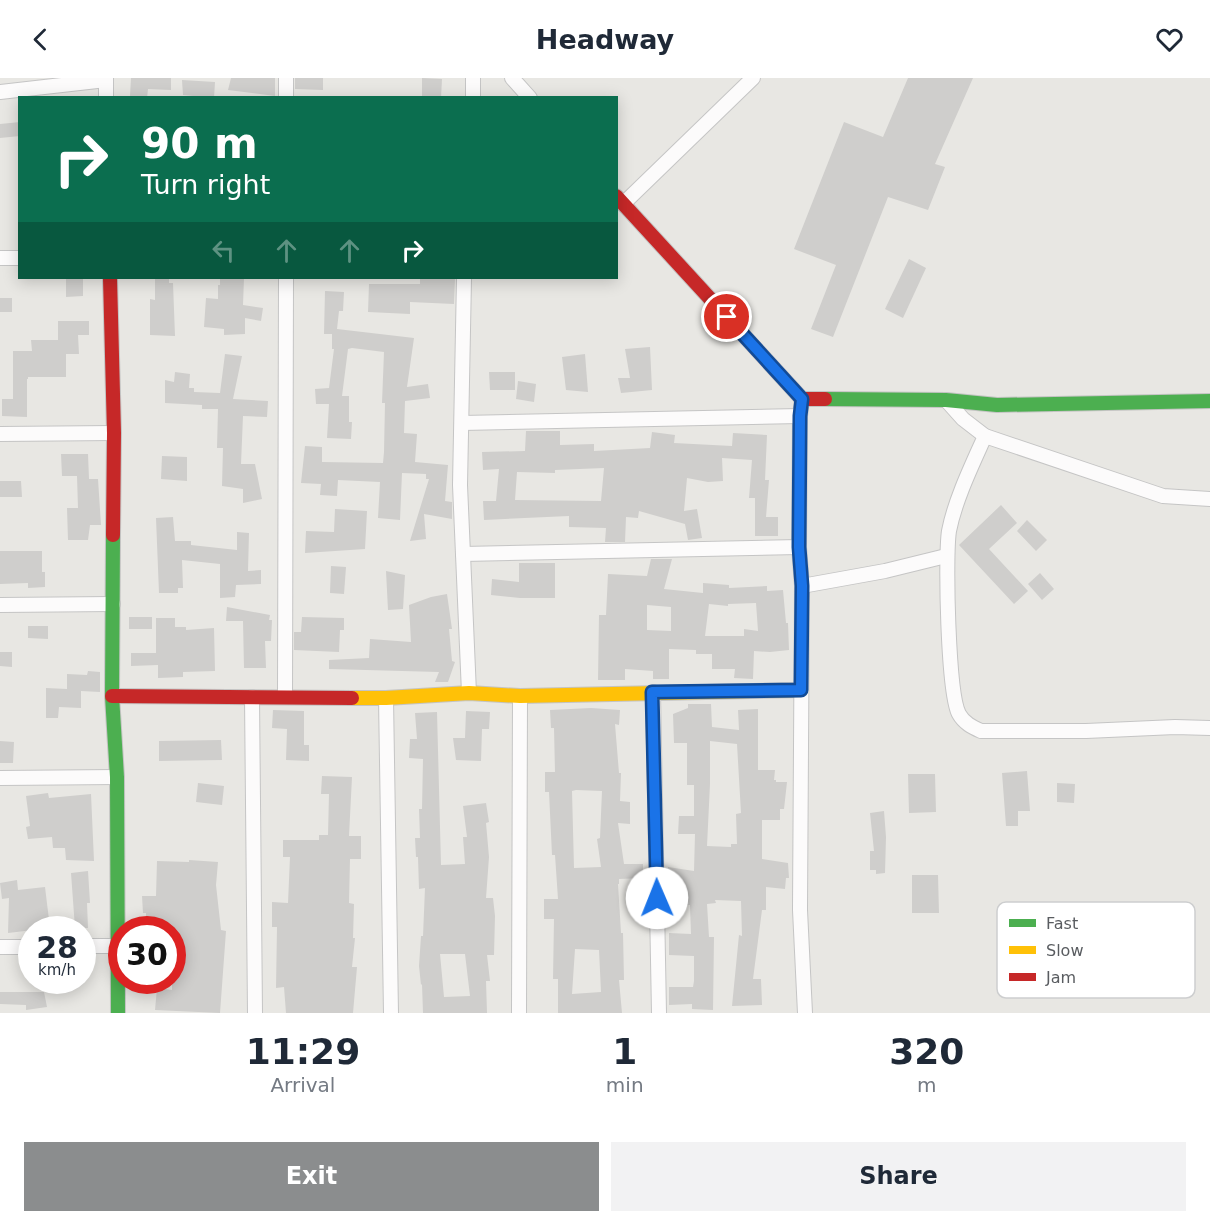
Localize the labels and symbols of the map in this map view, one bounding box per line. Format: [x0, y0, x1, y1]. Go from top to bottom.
pin [701, 291, 752, 342]
position arrow [625, 866, 689, 930]
legend [997, 902, 1195, 998]
text: Fast [1046, 914, 1078, 933]
speed limit sign: 30 [108, 916, 186, 994]
text: Slow [1046, 941, 1083, 960]
text: Jam [1045, 968, 1076, 987]

